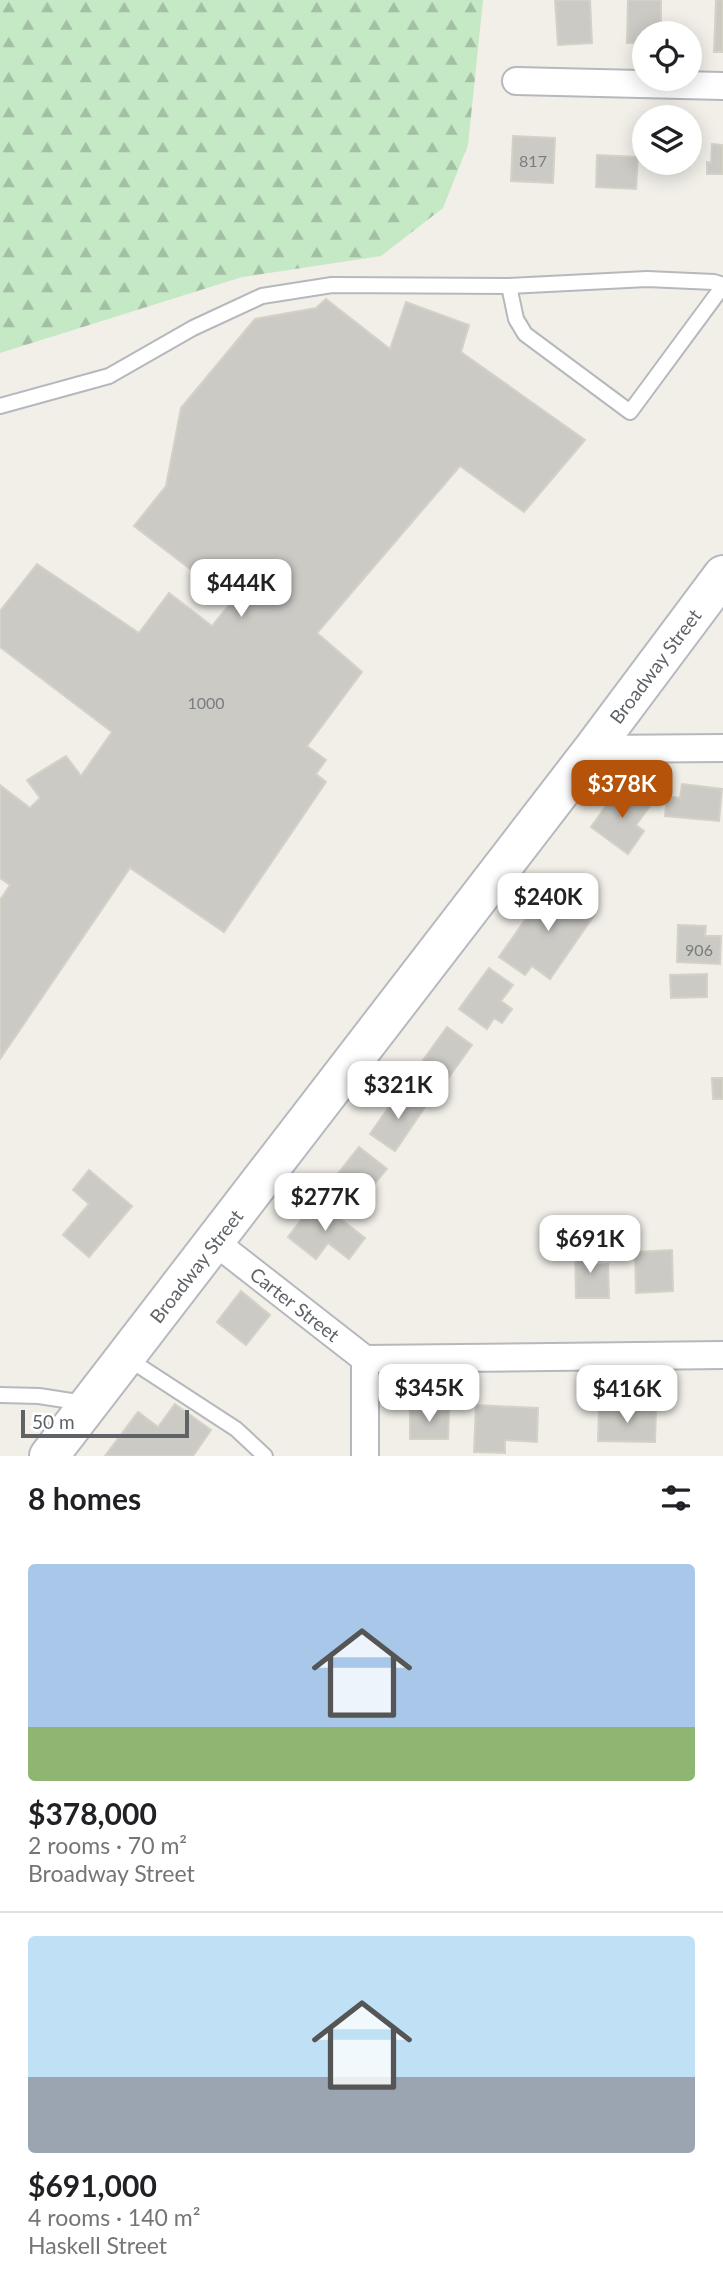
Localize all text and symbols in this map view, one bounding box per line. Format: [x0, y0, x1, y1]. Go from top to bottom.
map controls [632, 21, 702, 175]
button: locate [632, 21, 702, 91]
button: layers [632, 105, 702, 175]
house number: 817 [519, 151, 547, 170]
pin: $444K [192, 560, 290, 619]
text: $444K [206, 568, 276, 596]
street label: Broadway Street [604, 604, 706, 728]
house number: 1000 [187, 693, 225, 712]
pin: $378K [573, 760, 671, 820]
text: $378K [587, 769, 657, 797]
pin: $240K [499, 874, 597, 933]
text: $240K [513, 882, 583, 910]
house number: 906 [685, 940, 713, 959]
pin: $321K [349, 1062, 447, 1121]
text: $321K [363, 1070, 433, 1098]
pin: $277K [276, 1174, 374, 1233]
text: $277K [290, 1182, 360, 1210]
street label: Broadway Street [145, 1205, 248, 1327]
pin: $691K [541, 1216, 639, 1275]
text: $691K [555, 1224, 625, 1252]
street label: Carter Street [246, 1262, 344, 1346]
pin: $345K [380, 1364, 478, 1424]
pin: $416K [578, 1366, 676, 1425]
text: $345K [394, 1373, 464, 1401]
text: $416K [592, 1374, 662, 1402]
scale bar [21, 1407, 189, 1439]
text: 50 m [32, 1410, 75, 1433]
icon: filters [657, 1479, 695, 1517]
text: 8 homes [28, 1480, 141, 1516]
icon: home [299, 1610, 425, 1736]
text: $378,000 [28, 1795, 157, 1831]
text: 2 rooms · 70 m² [28, 1831, 187, 1859]
text: Broadway Street [28, 1859, 195, 1887]
icon: home [299, 1982, 425, 2108]
text: $691,000 [28, 2167, 157, 2203]
text: 4 rooms · 140 m² [28, 2203, 200, 2231]
text: Haskell Street [28, 2231, 167, 2259]

